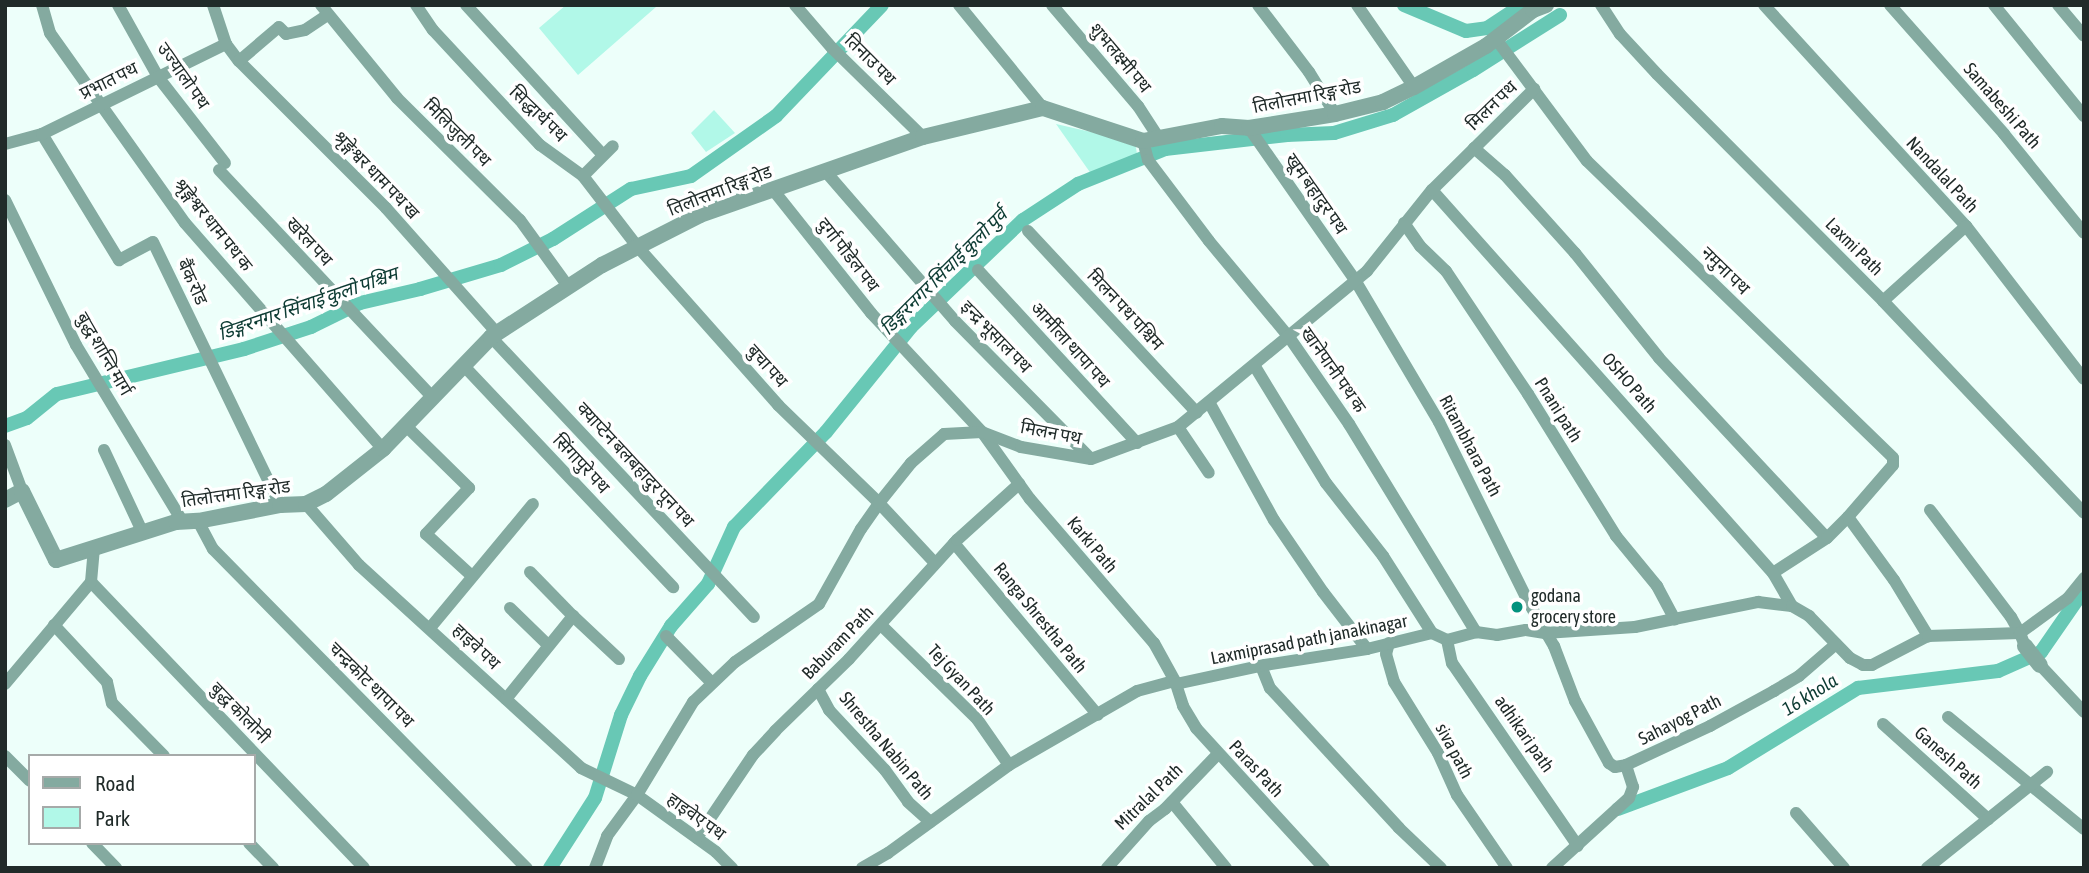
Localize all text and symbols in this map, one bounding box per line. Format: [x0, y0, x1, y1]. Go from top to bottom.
street label: शुभलक्ष्मी पथ [1084, 19, 1156, 97]
street label: तिनाउ पथ [840, 30, 900, 90]
street label: उज्यालो पथ [152, 39, 214, 113]
street label: प्रभात पथ [76, 58, 142, 104]
street label: Samabeshi Path [1959, 59, 2045, 153]
street label: तिलोत्तमा रिङ्ग रोड [1251, 76, 1363, 118]
street label: मिलन पथ [1462, 77, 1522, 135]
street label: सिद्धार्थ पथ [505, 81, 571, 147]
street label: मिलिजुली पथ [419, 95, 495, 171]
street label: श्रृङ्गेश्वर धाम पथ ख [329, 126, 423, 224]
street label: Nandalal Path [1901, 133, 1983, 217]
street label: खूम बहादुर पथ [1280, 149, 1352, 239]
street label: तिलोत्तमा रिङ्ग रोड [665, 161, 775, 221]
street label: श्रृङ्गेश्वर धाम पथ क [169, 174, 257, 276]
water label: डिङ्गरनगर सिंचाई कुलो पुर्व [876, 204, 1012, 340]
street label: खरेल पथ [281, 213, 337, 271]
street label: दुर्गा पौडेल पथ [812, 214, 884, 296]
street label: Laxmi Path [1821, 214, 1887, 280]
street label: नमुना पथ [1696, 243, 1754, 299]
street label: बैंक रोड [172, 256, 212, 308]
water label: डिङ्गरनगर सिंचाई कुलो पश्चिम [215, 263, 401, 345]
street label: मिलन पथ पश्चिम [1082, 265, 1168, 355]
street label: इन्द्र भूसाल पथ [956, 296, 1036, 378]
street label: आर्मीला थापा पथ [1026, 297, 1114, 393]
street label: बुद्ध शान्ति मार्ग [72, 309, 136, 399]
street label: खानेपानी पथ क [1296, 323, 1370, 417]
street label: बुचा पथ [742, 340, 792, 392]
street label: OSHO Path [1597, 349, 1661, 417]
street label: Pnani path [1530, 374, 1586, 446]
street label: Ritambhara Path [1434, 392, 1506, 500]
street label: क्याप्टेन बलबहादुर पून पथ [572, 398, 698, 532]
street label: मिलन पथ [1019, 417, 1083, 449]
street label: सिंगापुरे पथ [548, 430, 614, 498]
street label: तिलोत्तमा रिङ्ग रोड [180, 476, 292, 512]
street label: Karki Path [1062, 512, 1122, 578]
street label: Ranga Shrestha Path [989, 558, 1091, 678]
place label: godana grocery store [1531, 586, 1616, 628]
marker: godana grocery store [1509, 599, 1525, 615]
street label: Baburam Path [798, 602, 878, 684]
street label: Laxmiprasad path janakinagar [1209, 610, 1409, 670]
street label: हाइवे पथ [448, 620, 504, 674]
street label: चन्द्रकोट थापा पथ [324, 638, 418, 732]
street label: Tej Gyan Path [923, 640, 999, 720]
water label: 16 khola [1778, 669, 1842, 721]
street label: बुद्ध कोलोनी [205, 678, 275, 748]
street label: Shrestha Nabin Path [835, 688, 937, 804]
street label: Sahayog Path [1635, 690, 1725, 750]
street label: adhikari path [1490, 691, 1558, 777]
street label: siva path [1431, 720, 1477, 782]
street label: Ganesh Path [1910, 722, 1986, 794]
street label: Paras Path [1224, 736, 1288, 802]
legend [28, 754, 256, 845]
street label: Mitralal Path [1111, 759, 1187, 835]
text: Road [95, 771, 135, 795]
street label: हाइवेए पथ [662, 789, 730, 845]
text: Park [95, 806, 130, 830]

